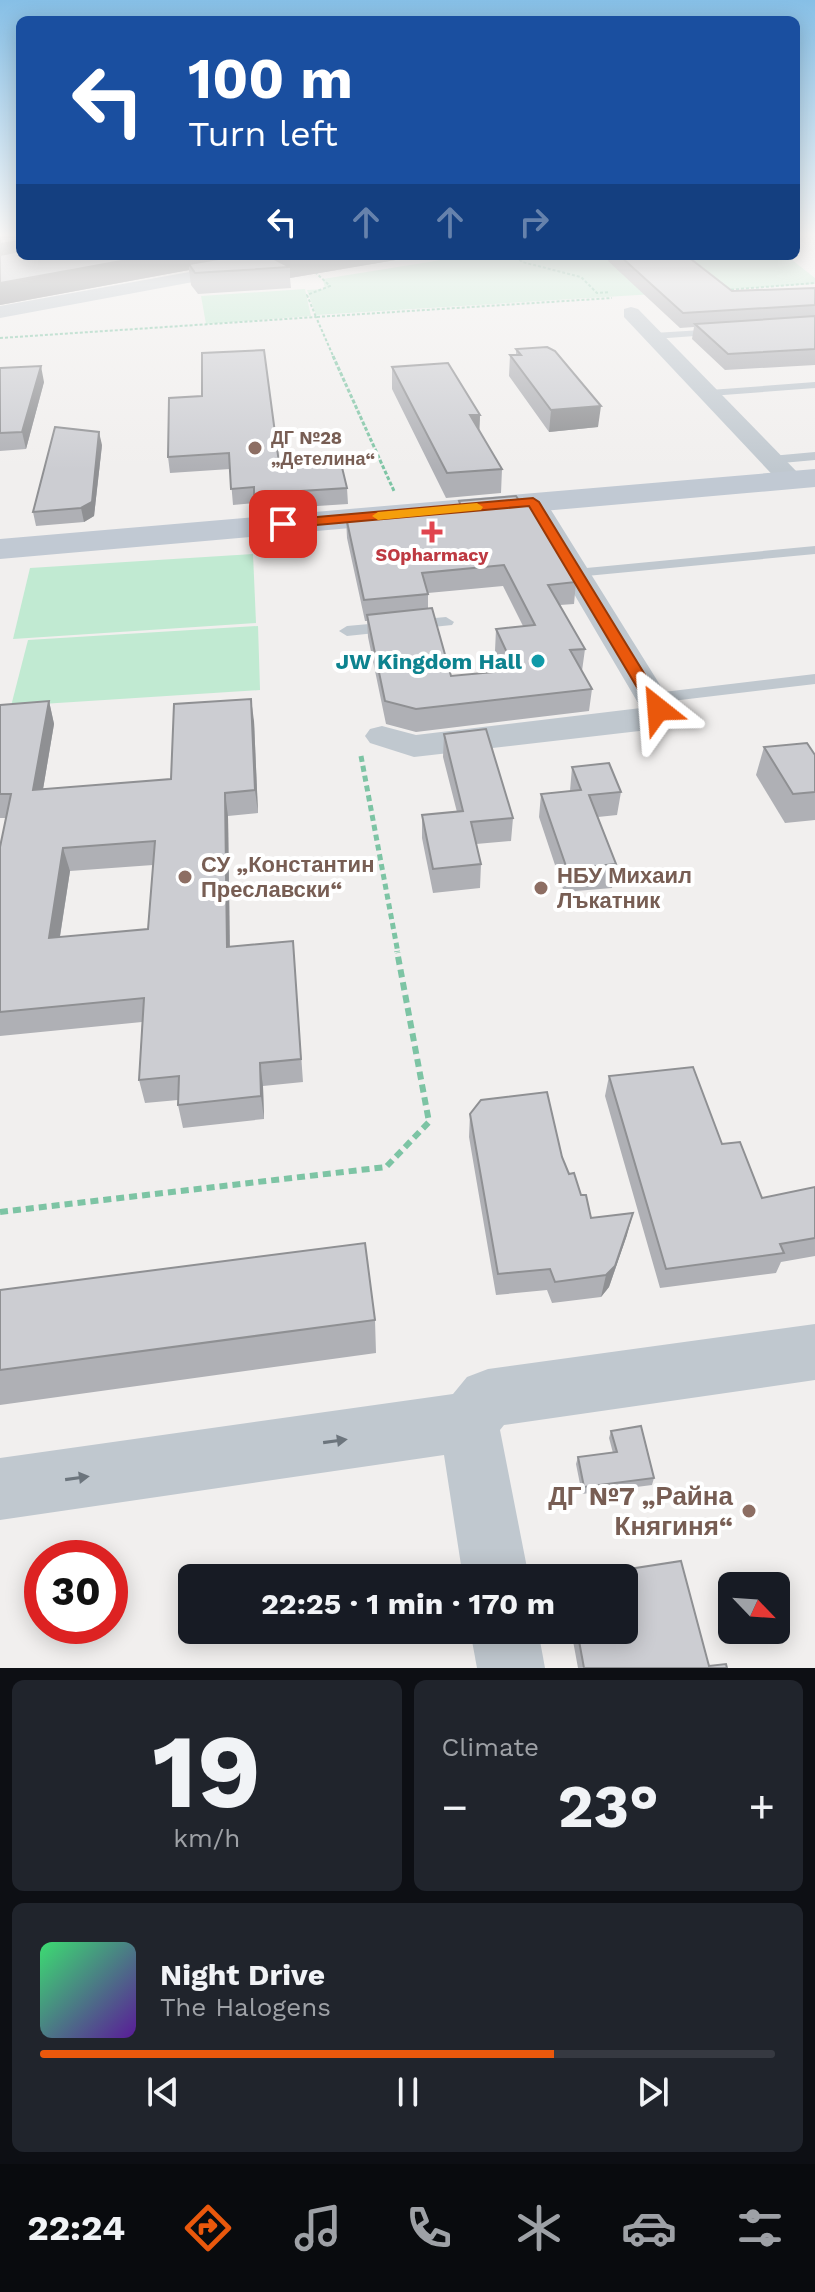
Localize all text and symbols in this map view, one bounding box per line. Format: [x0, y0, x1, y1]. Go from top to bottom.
text: 100 m [188, 46, 353, 112]
icon: left [56, 48, 160, 152]
text: Turn left [188, 113, 338, 155]
icon: left [260, 200, 304, 244]
icon: ahead [344, 200, 388, 244]
icon: ahead [428, 200, 472, 244]
icon: right [512, 200, 556, 244]
place label: ДГ №28 „Детелина“ [271, 427, 375, 469]
marker: ДГ №28 „Детелина“ [246, 439, 264, 457]
pin [249, 490, 317, 558]
icon: arrive [261, 502, 305, 546]
marker: SOpharmacy [423, 523, 441, 541]
place label: SOpharmacy [376, 544, 489, 565]
place label: JW Kingdom Hall [336, 649, 523, 674]
marker: JW Kingdom Hall [529, 652, 547, 670]
position arrow [616, 667, 700, 751]
place label: СУ „Константин Преславски“ [201, 852, 374, 902]
place label: НБУ Михаил Лъкатник [557, 863, 692, 913]
marker: СУ „Константин Преславски“ [176, 868, 194, 886]
marker: НБУ Михаил Лъкатник [532, 879, 550, 897]
one-way arrow [322, 1434, 347, 1447]
one-way arrow [65, 1471, 90, 1484]
place label: ДГ №7 „Райна Княгиня“ [548, 1481, 734, 1541]
marker: ДГ №7 „Райна Княгиня“ [740, 1502, 758, 1520]
speed limit sign: 30 [24, 1540, 128, 1644]
north arrow [718, 1572, 790, 1644]
map controls [718, 1572, 790, 1644]
text: 22:25 · 1 min · 170 m [261, 1586, 555, 1621]
text: 19 [152, 1710, 261, 1832]
text: Climate [442, 1732, 539, 1762]
text: 23° [558, 1771, 659, 1842]
text: − [442, 1781, 468, 1833]
text: + [748, 1781, 775, 1833]
text: km/h [173, 1823, 240, 1853]
text: Night Drive [160, 1957, 325, 1992]
text: The Halogens [160, 1992, 331, 2022]
icon: previous [141, 2070, 185, 2114]
icon: pause [386, 2070, 430, 2114]
icon: next [631, 2070, 675, 2114]
icon: directions [180, 2200, 236, 2256]
icon: music [290, 2200, 346, 2256]
icon: phone [401, 2200, 457, 2256]
icon: climate [511, 2200, 567, 2256]
icon: car [621, 2200, 677, 2256]
icon: filters [732, 2200, 788, 2256]
text: 22:24 [27, 2207, 125, 2249]

